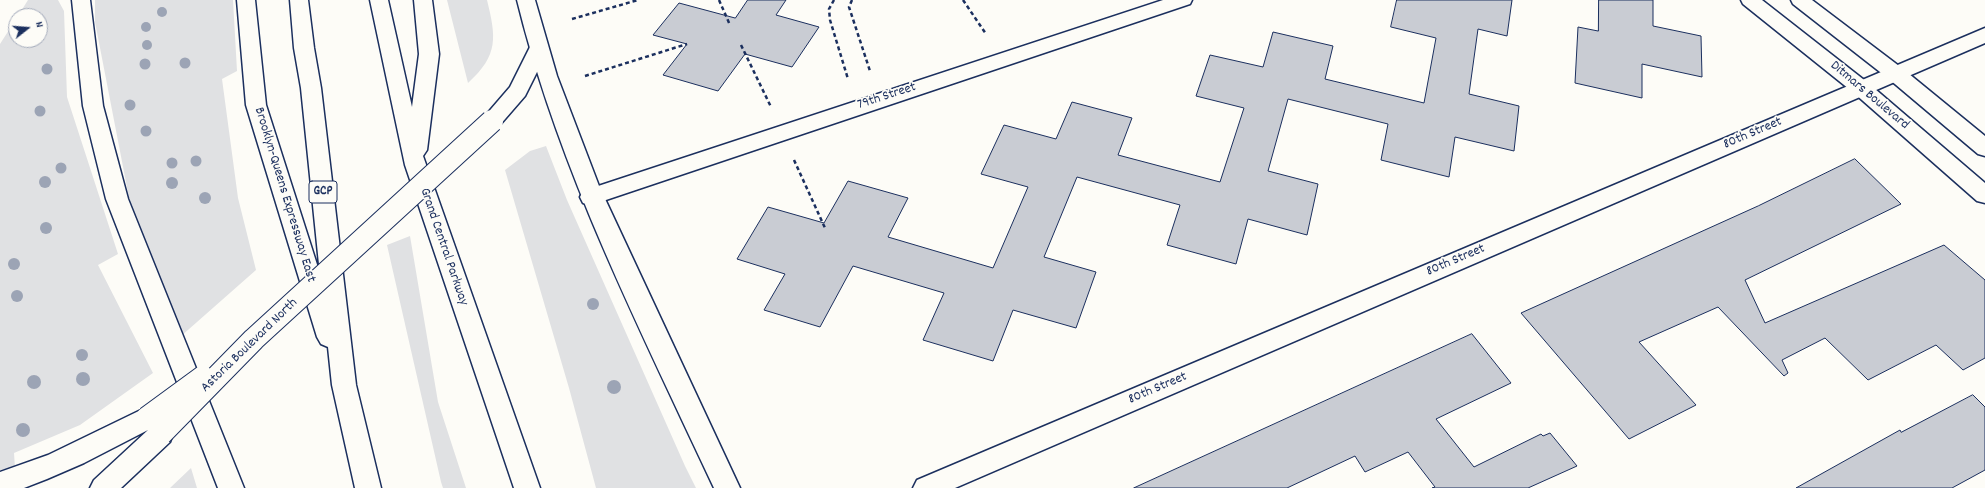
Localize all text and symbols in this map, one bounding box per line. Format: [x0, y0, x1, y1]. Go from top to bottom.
north arrow [8, 8, 48, 48]
text: N [30, 20, 47, 30]
street label: Ditmars Boulevard [1826, 58, 1912, 134]
street label: 79th Street [856, 80, 918, 114]
street label: Brooklyn-Queens Expressway East [249, 106, 319, 284]
street label: 80th Street [1721, 114, 1785, 154]
road number: GCP [309, 181, 337, 203]
street label: Grand Central Parkway [415, 186, 471, 308]
street label: 80th Street [1424, 241, 1488, 281]
street label: Astoria Boulevard North [198, 295, 302, 397]
street label: 80th Street [1126, 369, 1190, 409]

